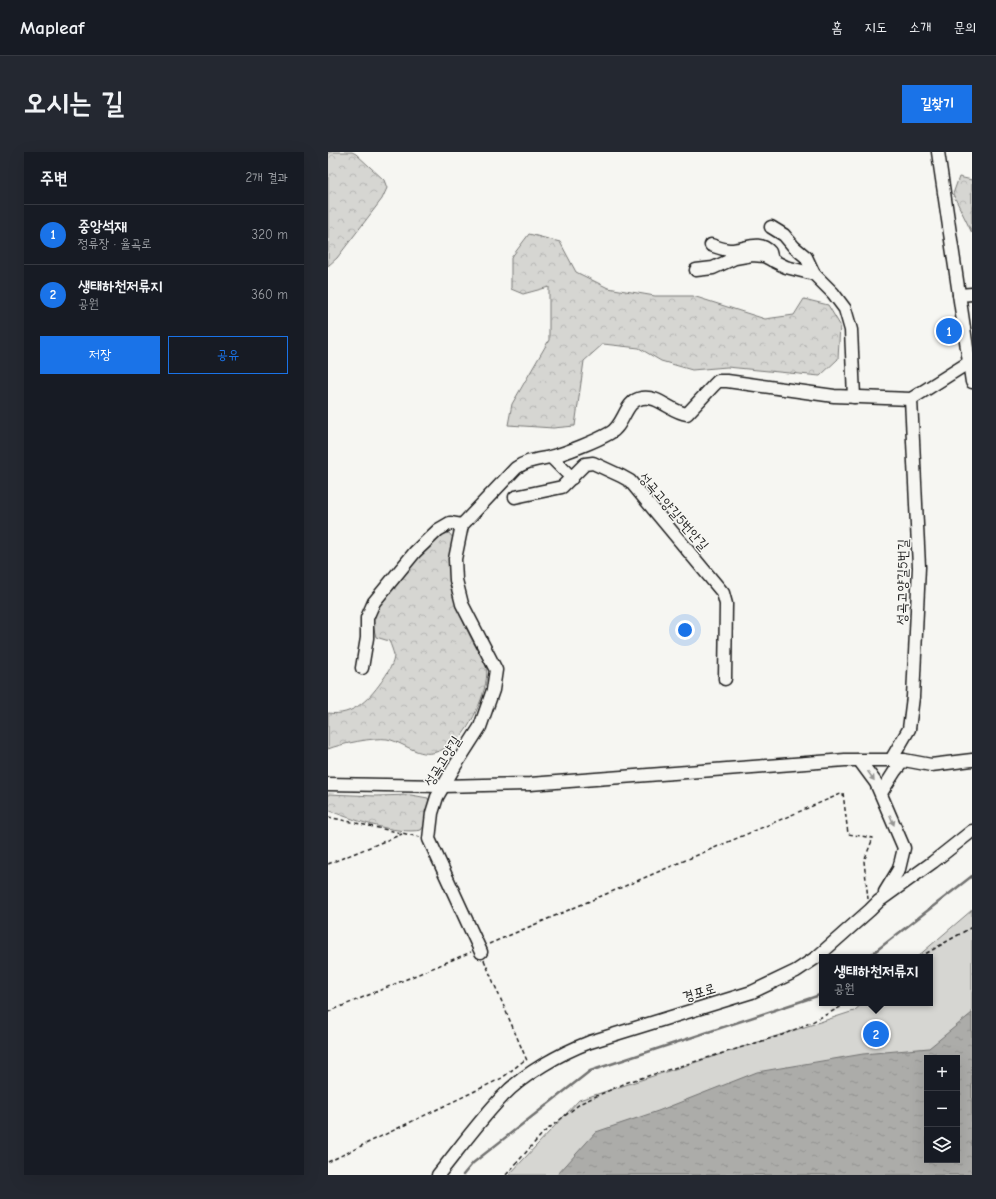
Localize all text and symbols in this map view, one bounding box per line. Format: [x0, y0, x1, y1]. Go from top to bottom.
text: Mapleaf [20, 17, 84, 39]
text: 홈 [831, 19, 842, 36]
text: 지도 [864, 19, 887, 36]
text: 소개 [909, 19, 931, 36]
text: 문의 [953, 19, 976, 36]
button: 길찾기 [902, 85, 972, 123]
text: 오시는 길 [24, 87, 124, 119]
text: 주변 [40, 169, 67, 188]
text: 2개 결과 [245, 170, 288, 185]
text: 중앙석재 [78, 217, 126, 235]
text: 1 [50, 227, 56, 242]
text: 320 m [252, 227, 288, 242]
text: 정류장 · 율곡로 [78, 236, 152, 251]
text: 생태하천저류지 [78, 277, 163, 295]
text: 2 [50, 287, 56, 302]
text: 360 m [251, 287, 288, 302]
text: 공원 [78, 296, 99, 311]
pin: 1 [936, 316, 962, 346]
button: 저장 [40, 336, 160, 374]
button: 공유 [168, 336, 288, 374]
street label: 성곡고양길5번안길 [635, 469, 713, 554]
street label: 성곡고양길5번길 [893, 538, 912, 625]
your location [675, 620, 695, 640]
street label: 성곡고양길 [420, 732, 465, 790]
one-way arrow [867, 770, 875, 781]
one-way arrow [890, 815, 896, 827]
popup [819, 954, 933, 1006]
text: 생태하천저류지 [834, 962, 918, 980]
street label: 경포로 [681, 979, 718, 1006]
text: 공원 [834, 981, 855, 996]
pin: 2 [863, 1019, 889, 1049]
map controls [924, 1055, 960, 1163]
button: + [924, 1055, 960, 1091]
button: − [924, 1091, 960, 1127]
button: layers [924, 1127, 960, 1163]

